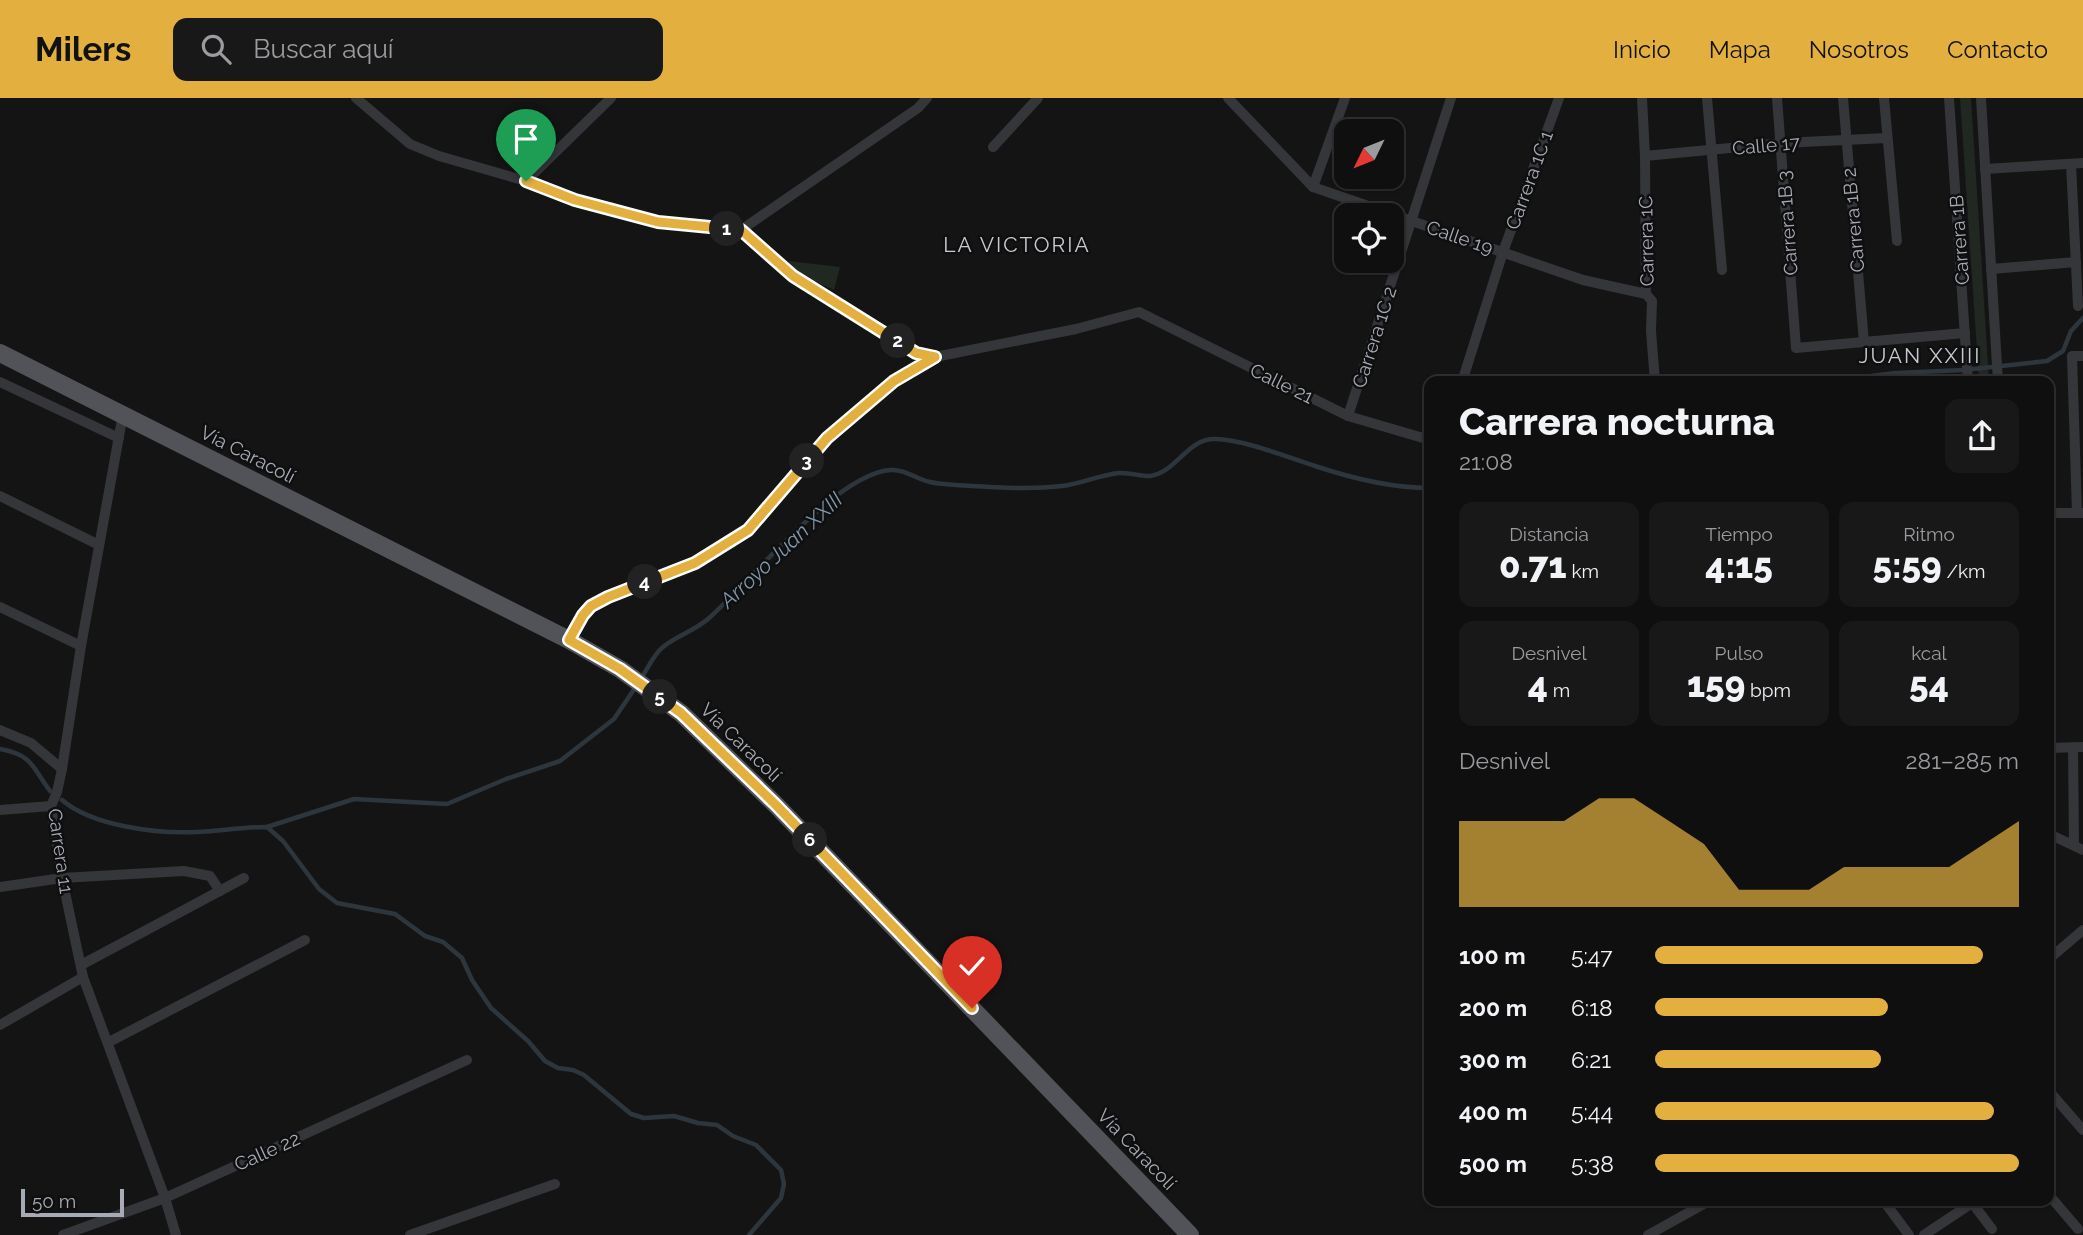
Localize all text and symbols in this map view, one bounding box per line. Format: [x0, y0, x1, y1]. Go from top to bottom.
search box [173, 18, 663, 81]
text: Milers [35, 30, 131, 69]
icon: search [197, 30, 235, 68]
text: Buscar aquí [253, 34, 394, 64]
text: Inicio [1613, 35, 1671, 64]
text: Mapa [1709, 35, 1771, 64]
text: Nosotros [1809, 35, 1909, 64]
text: Contacto [1947, 35, 2048, 64]
pin [496, 109, 556, 181]
north arrow [1334, 119, 1404, 189]
map controls [1334, 119, 1404, 273]
icon: arrive [507, 120, 545, 158]
street label: Carrera 1C 1 [1501, 128, 1557, 232]
street label: Calle 17 [1731, 131, 1801, 159]
street label: Carrera 1B 2 [1837, 167, 1869, 273]
street label: Carrera 1B 3 [1772, 170, 1802, 276]
street label: Carrera 1B [1945, 194, 1973, 286]
street label: Carrera 1C [1634, 196, 1658, 286]
button: locate [1334, 203, 1404, 273]
pin: 1 [710, 212, 744, 246]
street label: Calle 19 [1424, 215, 1496, 259]
text: 1 [722, 217, 731, 239]
district label: LA VICTORIA [943, 232, 1091, 257]
street label: Carrera 1C 2 [1347, 284, 1401, 390]
pin: 2 [880, 324, 916, 358]
text: 2 [892, 329, 903, 351]
district label: JUAN XXIII [1858, 343, 1982, 368]
street label: Calle 21 [1247, 358, 1317, 408]
text: Carrera nocturna [1459, 399, 1775, 444]
button: share [1945, 399, 2019, 473]
street label: Vía Caracolí [197, 421, 300, 488]
pin: 3 [790, 444, 824, 478]
text: 21:08 [1459, 448, 1513, 475]
text: 3 [801, 449, 812, 471]
water label: Arroyo Juan XXIII [714, 486, 848, 614]
text: Distancia [1509, 523, 1589, 545]
text: Tiempo [1705, 523, 1773, 545]
text: Ritmo [1903, 523, 1955, 545]
text: 0.71 [1499, 545, 1567, 586]
text: 4:15 [1705, 545, 1773, 586]
text: 5:59 [1872, 545, 1942, 586]
text: km [1567, 560, 1599, 582]
text: /km [1942, 560, 1986, 582]
pin: 4 [628, 564, 662, 600]
text: 4 [639, 570, 650, 592]
text: Desnivel [1511, 642, 1587, 664]
text: Pulso [1715, 642, 1763, 664]
text: kcal [1911, 642, 1947, 664]
text: 4 [1528, 664, 1548, 705]
text: 159 [1687, 664, 1745, 705]
text: 54 [1909, 664, 1949, 705]
text: m [1548, 679, 1570, 701]
text: bpm [1745, 679, 1791, 701]
pin: 5 [642, 680, 678, 714]
text: 5 [654, 685, 665, 707]
street label: Vía Caracolí [696, 698, 787, 786]
text: Desnivel [1459, 747, 1550, 774]
text: 281–285 m [1906, 747, 2019, 774]
street label: Carrera 11 [44, 807, 78, 895]
pin: 6 [792, 822, 828, 858]
text: 6 [804, 828, 815, 850]
pin [942, 936, 1002, 1008]
text: 100 m [1459, 942, 1526, 969]
text: 5:47 [1571, 942, 1613, 969]
icon: check [953, 947, 991, 985]
text: 200 m [1459, 994, 1527, 1021]
text: 6:18 [1571, 994, 1613, 1021]
text: 300 m [1459, 1046, 1527, 1073]
text: 6:21 [1571, 1046, 1611, 1073]
text: 400 m [1459, 1098, 1527, 1125]
text: 5:44 [1571, 1098, 1613, 1125]
street label: Vía Caracolí [1093, 1104, 1181, 1195]
street label: Calle 22 [231, 1127, 303, 1175]
text: 500 m [1459, 1150, 1527, 1177]
text: 5:38 [1571, 1150, 1614, 1177]
scale bar [21, 1186, 124, 1218]
text: 50 m [32, 1190, 76, 1212]

